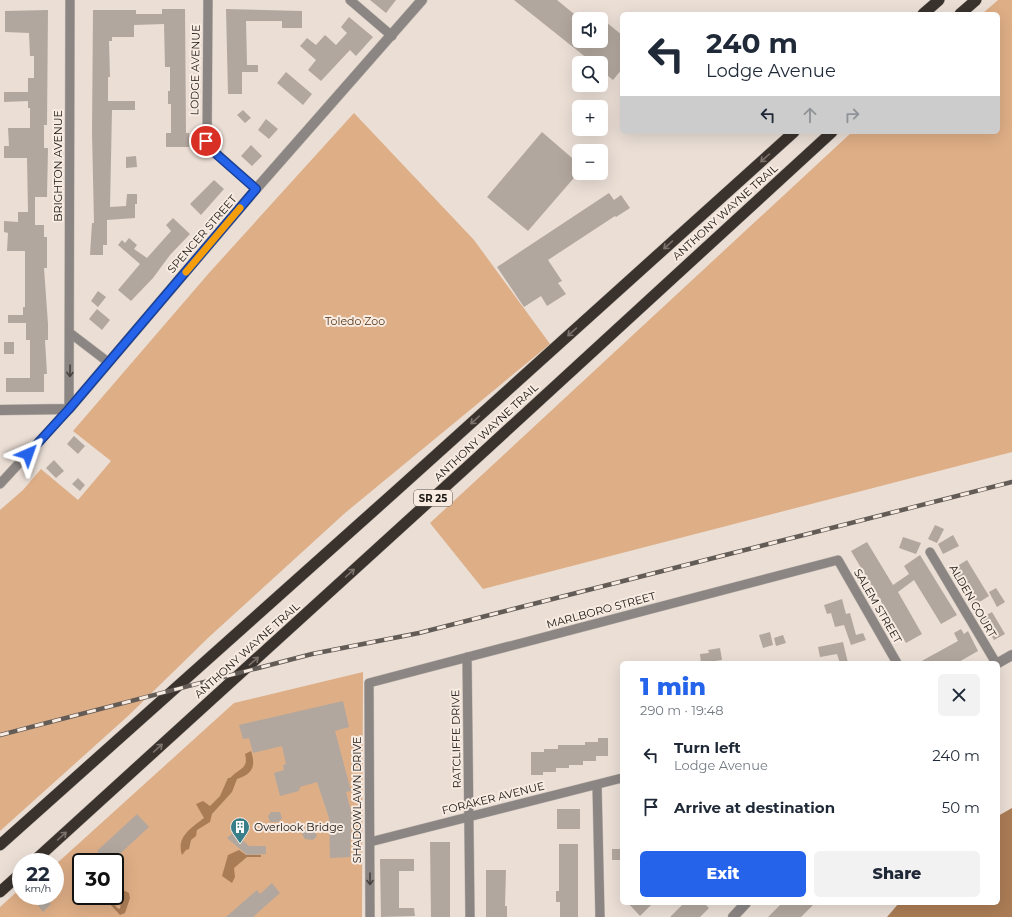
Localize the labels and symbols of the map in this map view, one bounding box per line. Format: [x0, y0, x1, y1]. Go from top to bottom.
street label: LODGE AVENUE [187, 25, 203, 115]
street label: BRIGHTON AVENUE [51, 110, 65, 222]
pin [189, 124, 223, 158]
one-way arrow [760, 153, 770, 163]
street label: ANTHONY WAYNE TRAIL [669, 161, 781, 263]
street label: SPENCER STREET [164, 192, 240, 276]
one-way arrow [663, 241, 674, 250]
park label: Toledo Zoo [325, 314, 385, 328]
one-way arrow [567, 328, 577, 337]
one-way arrow [66, 364, 74, 377]
street label: ANTHONY WAYNE TRAIL [431, 380, 541, 484]
one-way arrow [470, 415, 481, 424]
position arrow [7, 433, 49, 475]
road number: SR 25 [414, 490, 452, 506]
street label: ALDEN COURT [946, 562, 1000, 641]
street label: SALEM STREET [851, 566, 905, 646]
one-way arrow [345, 569, 356, 578]
street label: MARLBORO STREET [545, 589, 658, 631]
street label: ANTHONY WAYNE TRAIL [191, 599, 303, 701]
one-way arrow [249, 656, 259, 665]
street label: RATCLIFFE DRIVE [448, 690, 464, 788]
street label: SHADOWLAWN DRIVE [350, 737, 364, 863]
one-way arrow [153, 743, 163, 753]
street label: FORAKER AVENUE [440, 778, 546, 818]
building icon: Overlook Bridge [229, 816, 251, 844]
place label: Overlook Bridge [254, 820, 344, 834]
one-way arrow [57, 831, 67, 840]
speed limit sign: 30 [72, 853, 124, 905]
one-way arrow [366, 872, 374, 885]

